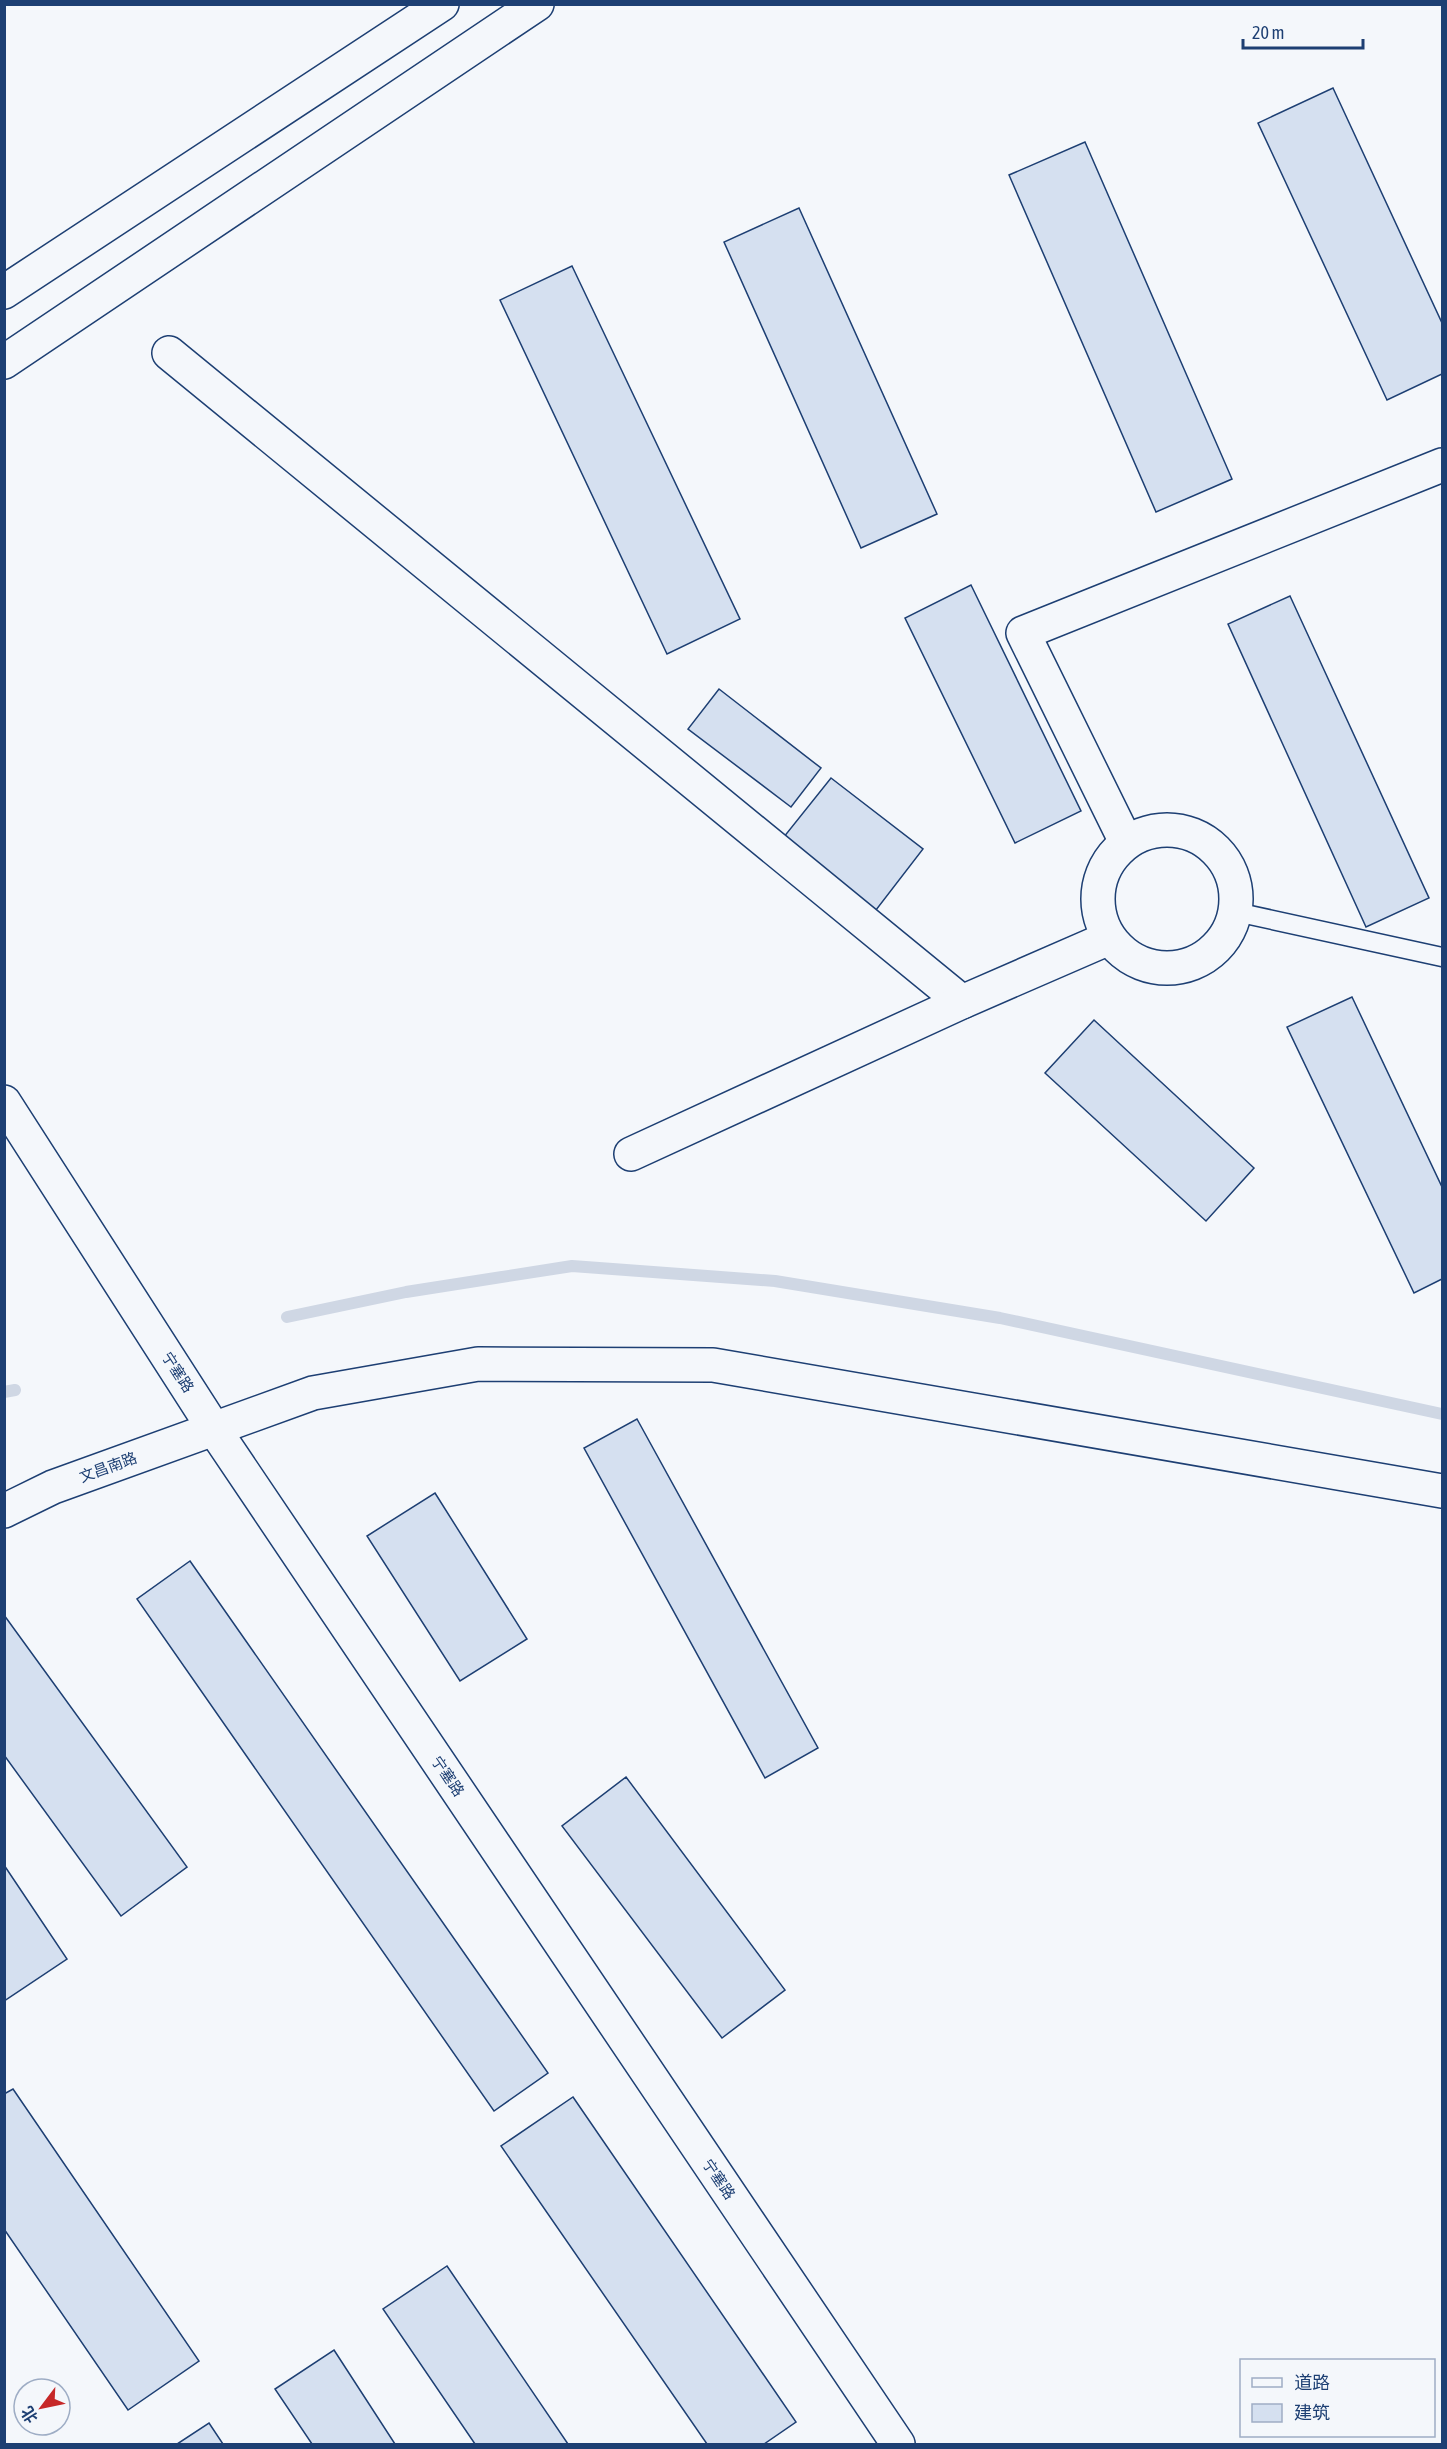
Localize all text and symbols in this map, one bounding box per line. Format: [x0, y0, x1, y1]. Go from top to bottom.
scale bar [1243, 12, 1363, 50]
text: 20 m [1252, 22, 1284, 43]
street label: 宁塞路 [159, 1348, 197, 1396]
street label: 文昌南路 [77, 1449, 139, 1485]
street label: 宁塞路 [428, 1753, 468, 1799]
street label: 宁塞路 [699, 2156, 739, 2202]
legend [1240, 2359, 1435, 2437]
text: 道路 [1294, 2372, 1330, 2393]
north arrow [12, 2377, 72, 2437]
text: 建筑 [1294, 2402, 1330, 2423]
text: 北 [17, 2403, 41, 2427]

